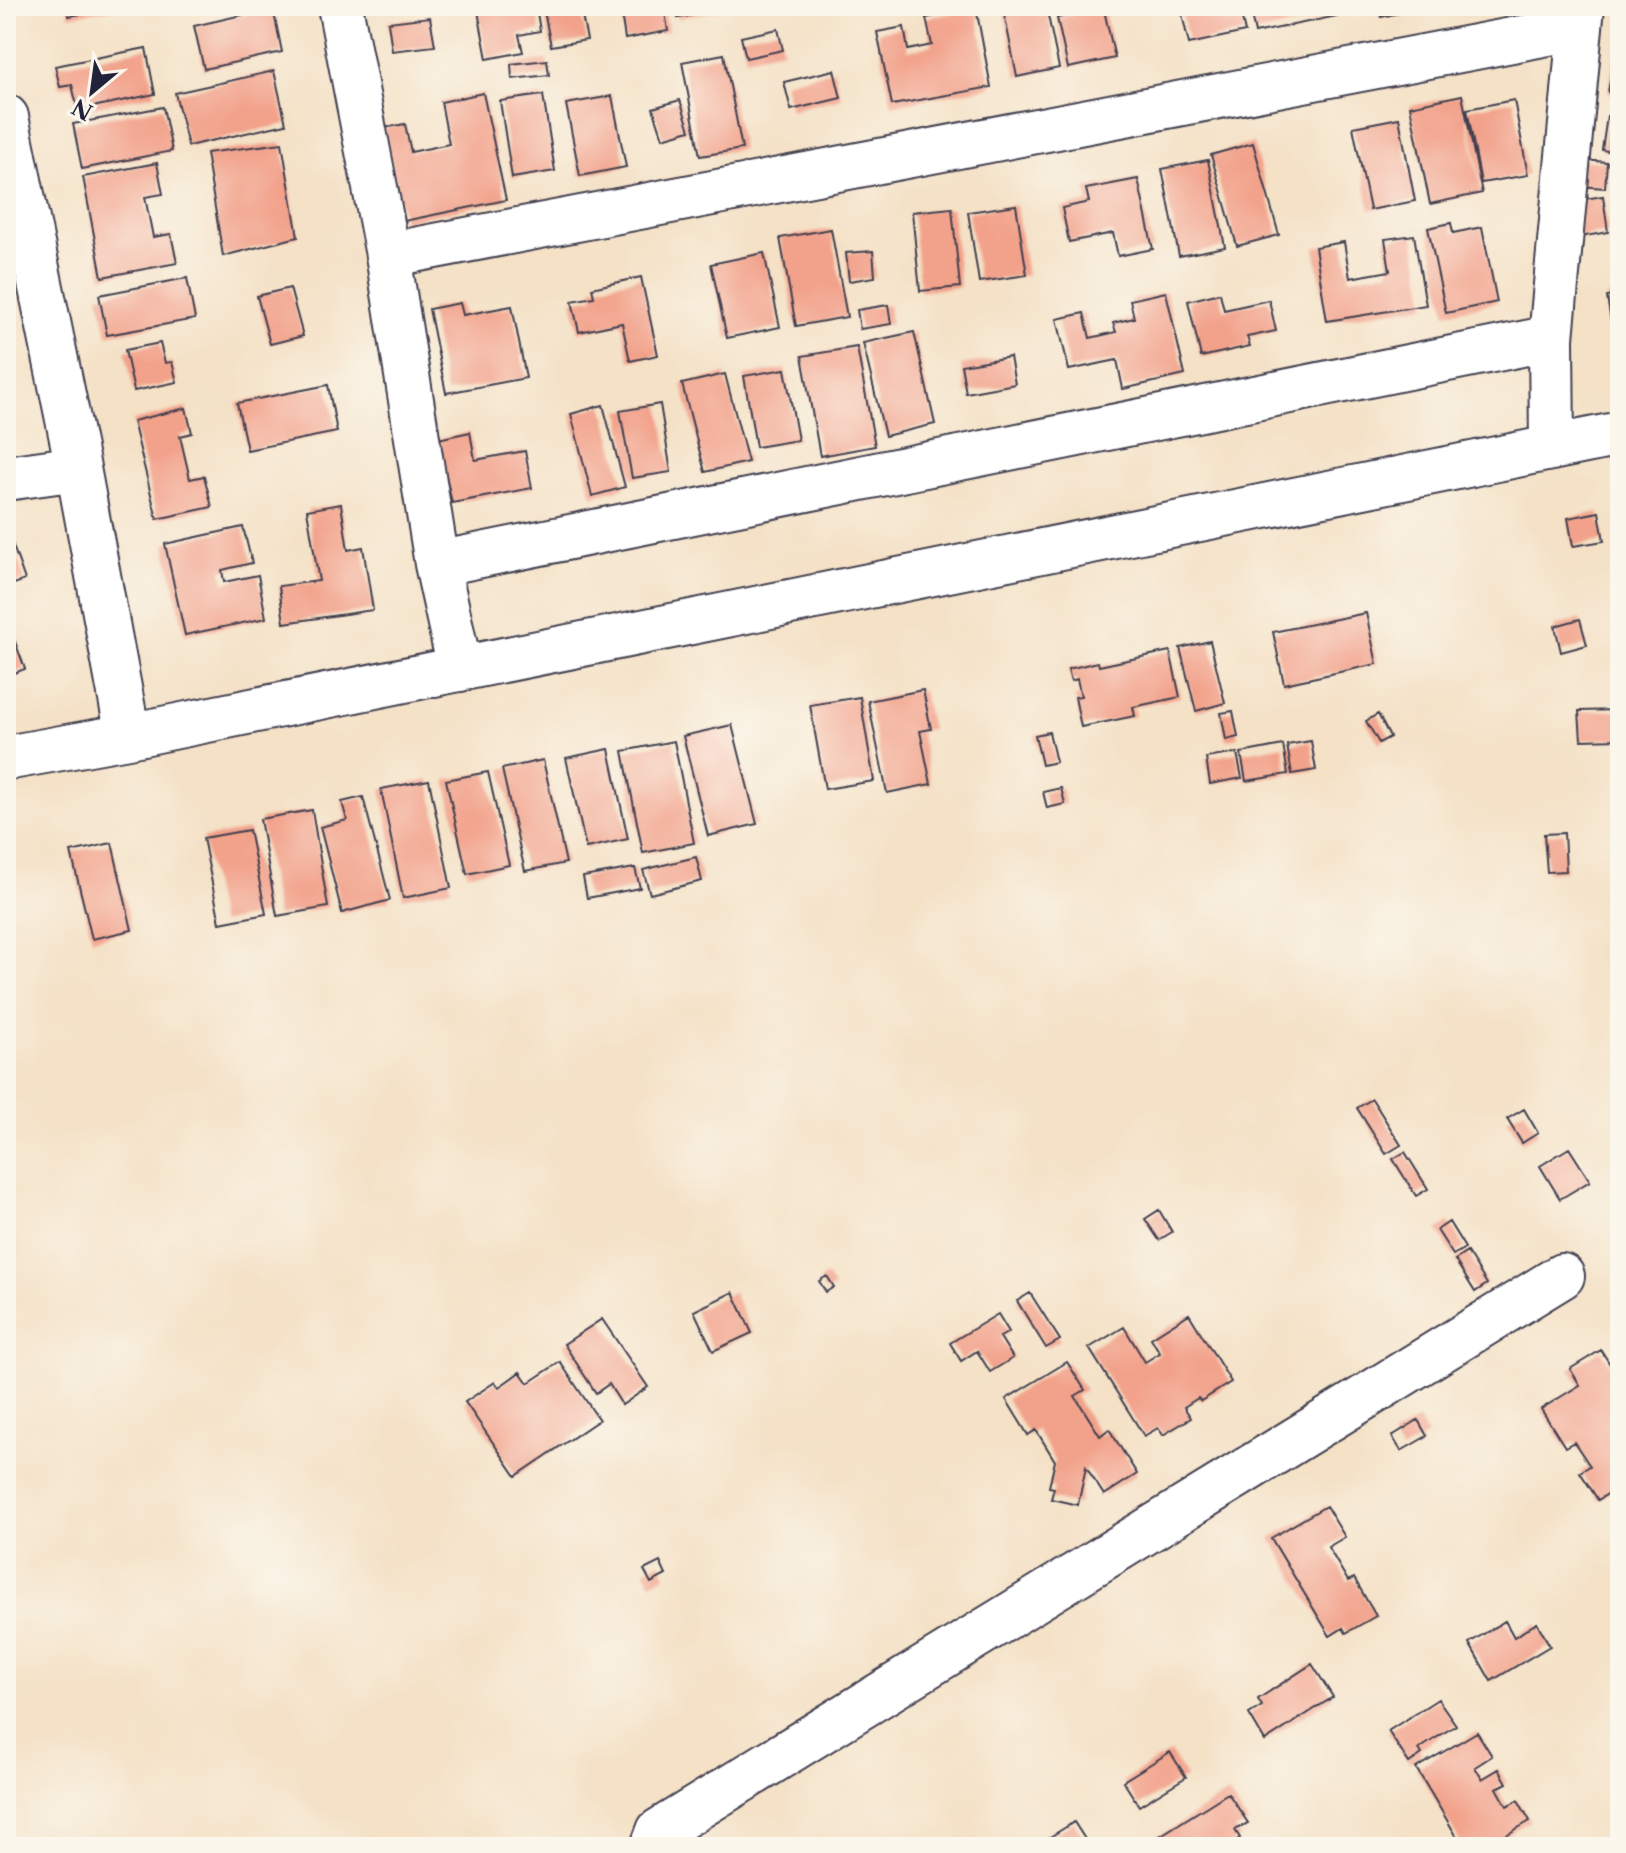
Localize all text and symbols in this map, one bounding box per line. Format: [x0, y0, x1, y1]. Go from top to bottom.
north arrow [52, 52, 132, 132]
text: N [68, 93, 97, 125]

